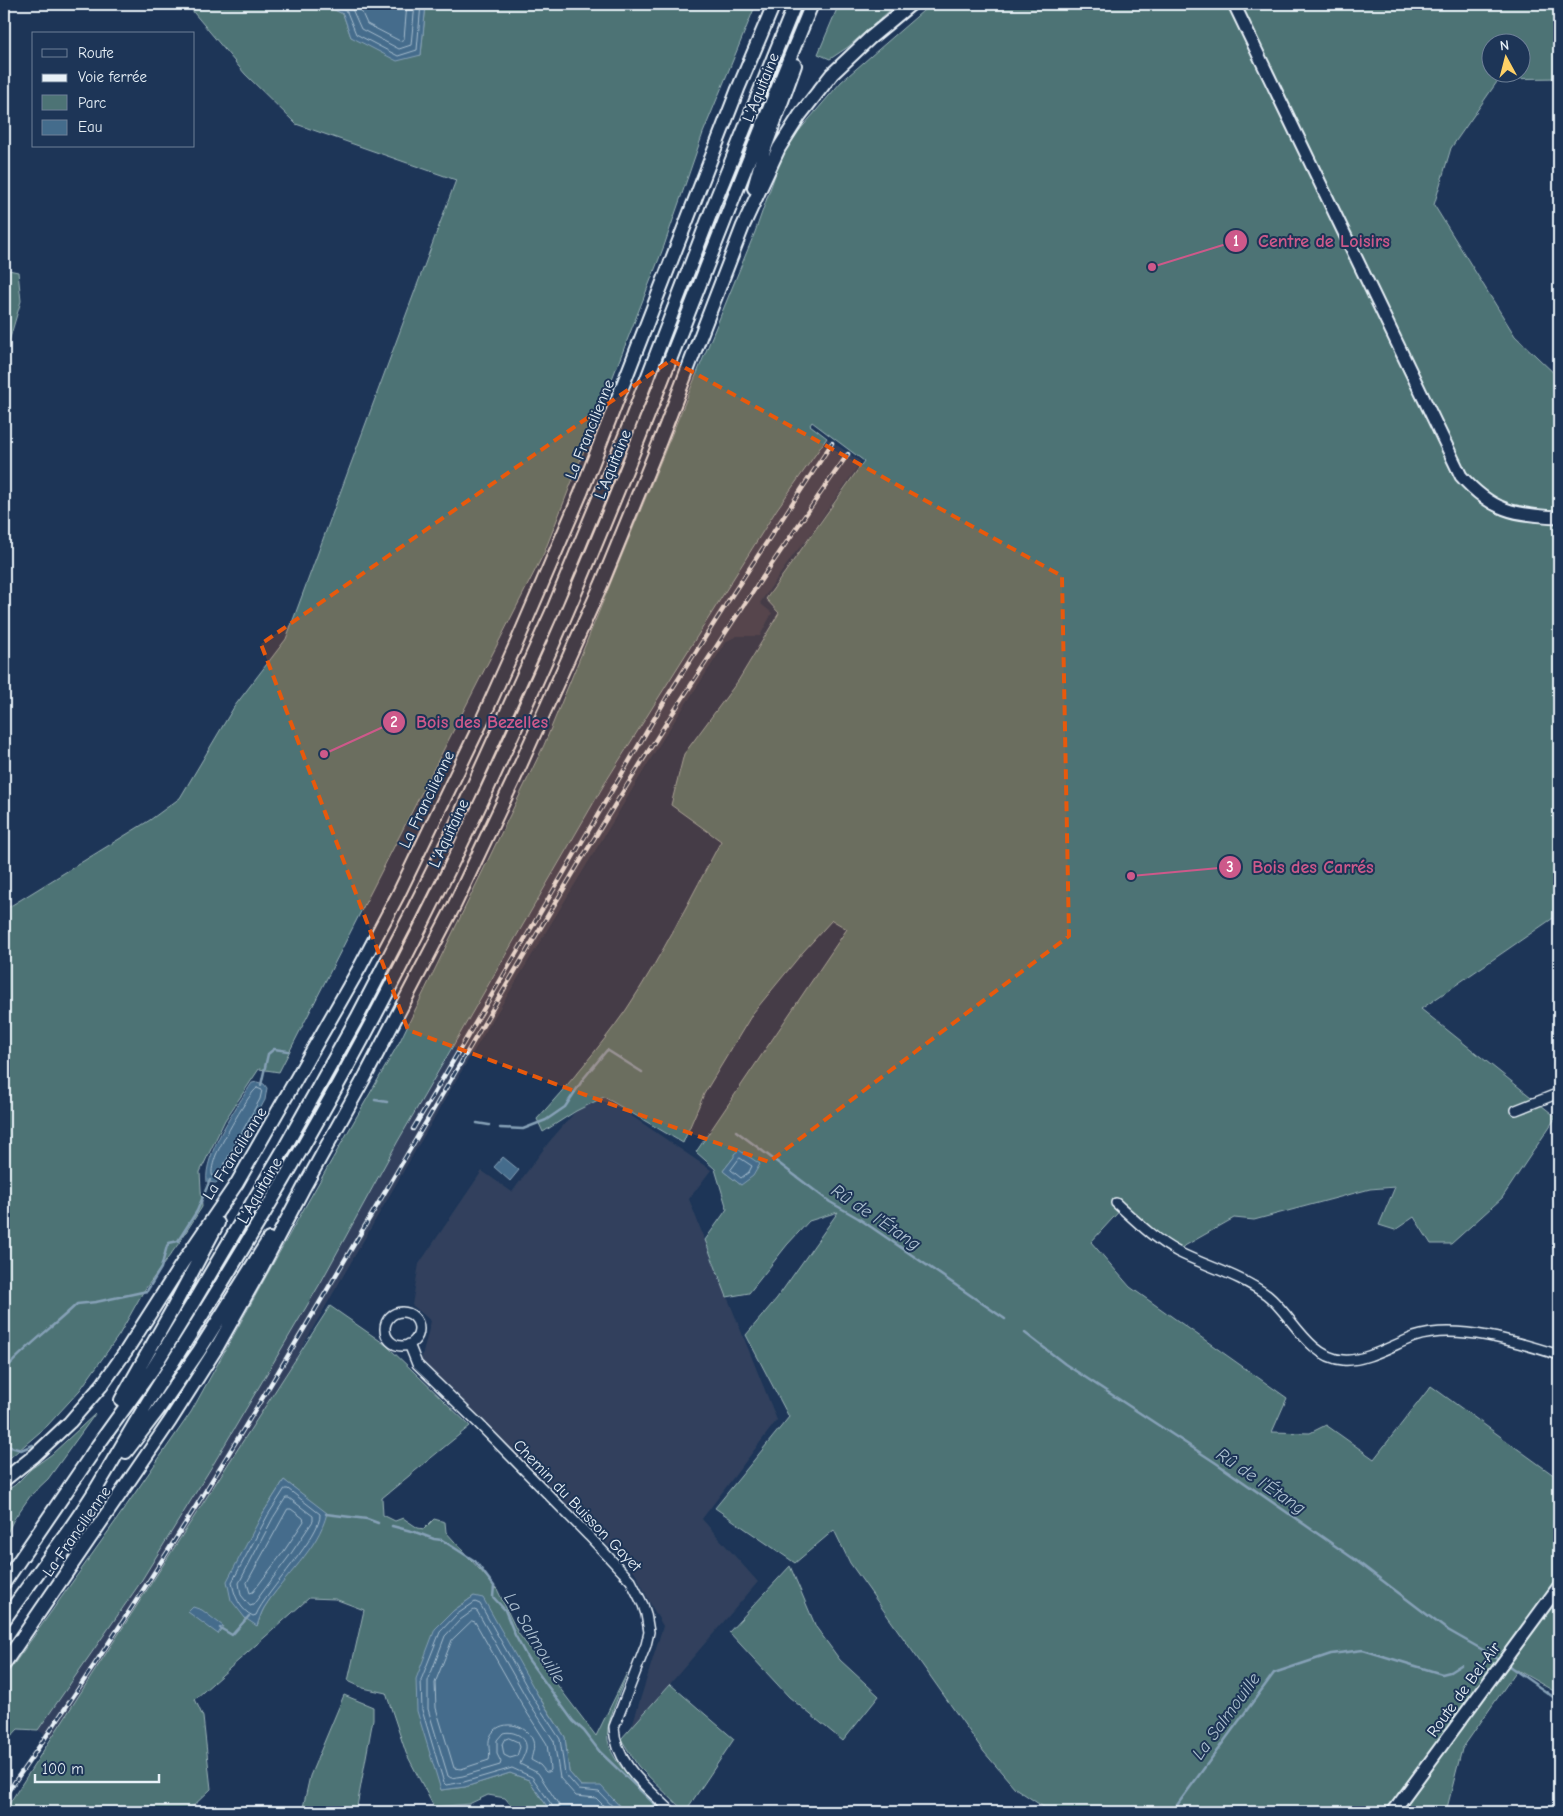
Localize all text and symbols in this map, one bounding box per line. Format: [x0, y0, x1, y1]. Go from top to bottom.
legend [32, 32, 195, 148]
north arrow [1480, 32, 1530, 82]
text: N [1499, 37, 1510, 55]
text: Route [78, 44, 114, 62]
street label: L'Aquitaine [739, 50, 783, 125]
text: Voie ferrée [78, 68, 147, 86]
text: Parc [78, 94, 106, 112]
text: Eau [78, 118, 102, 136]
callout: Centre de Loisirs [1223, 224, 1400, 257]
text: Centre de Loisirs [1258, 231, 1390, 252]
text: 1 [1233, 232, 1239, 250]
street label: La Francilienne [562, 377, 618, 482]
street label: L'Aquitaine [591, 427, 635, 502]
callout: Bois des Bezelles [381, 706, 558, 739]
text: Bois des Bezelles [416, 712, 548, 733]
text: 2 [390, 713, 398, 731]
street label: La Francilienne [396, 748, 458, 851]
street label: L'Aquitaine [425, 796, 473, 870]
callout: Bois des Carrés [1217, 850, 1384, 883]
text: Bois des Carrés [1252, 857, 1374, 878]
text: 3 [1226, 858, 1234, 876]
street label: La Francilienne [199, 1104, 271, 1203]
street label: L'Aquitaine [234, 1154, 286, 1227]
water label: Rû de l'Étang [827, 1180, 924, 1255]
street label: Chemin du Buisson Gayet [510, 1436, 645, 1576]
water label: Rû de l'Étang [1212, 1444, 1309, 1519]
street label: La Francilienne [39, 1483, 115, 1580]
water label: La Salmouille [499, 1589, 570, 1687]
street label: Route de Bel-Air [1423, 1638, 1505, 1740]
water label: La Salmouille [1188, 1669, 1265, 1764]
scale bar [35, 1751, 159, 1783]
text: 100 m [42, 1760, 84, 1778]

